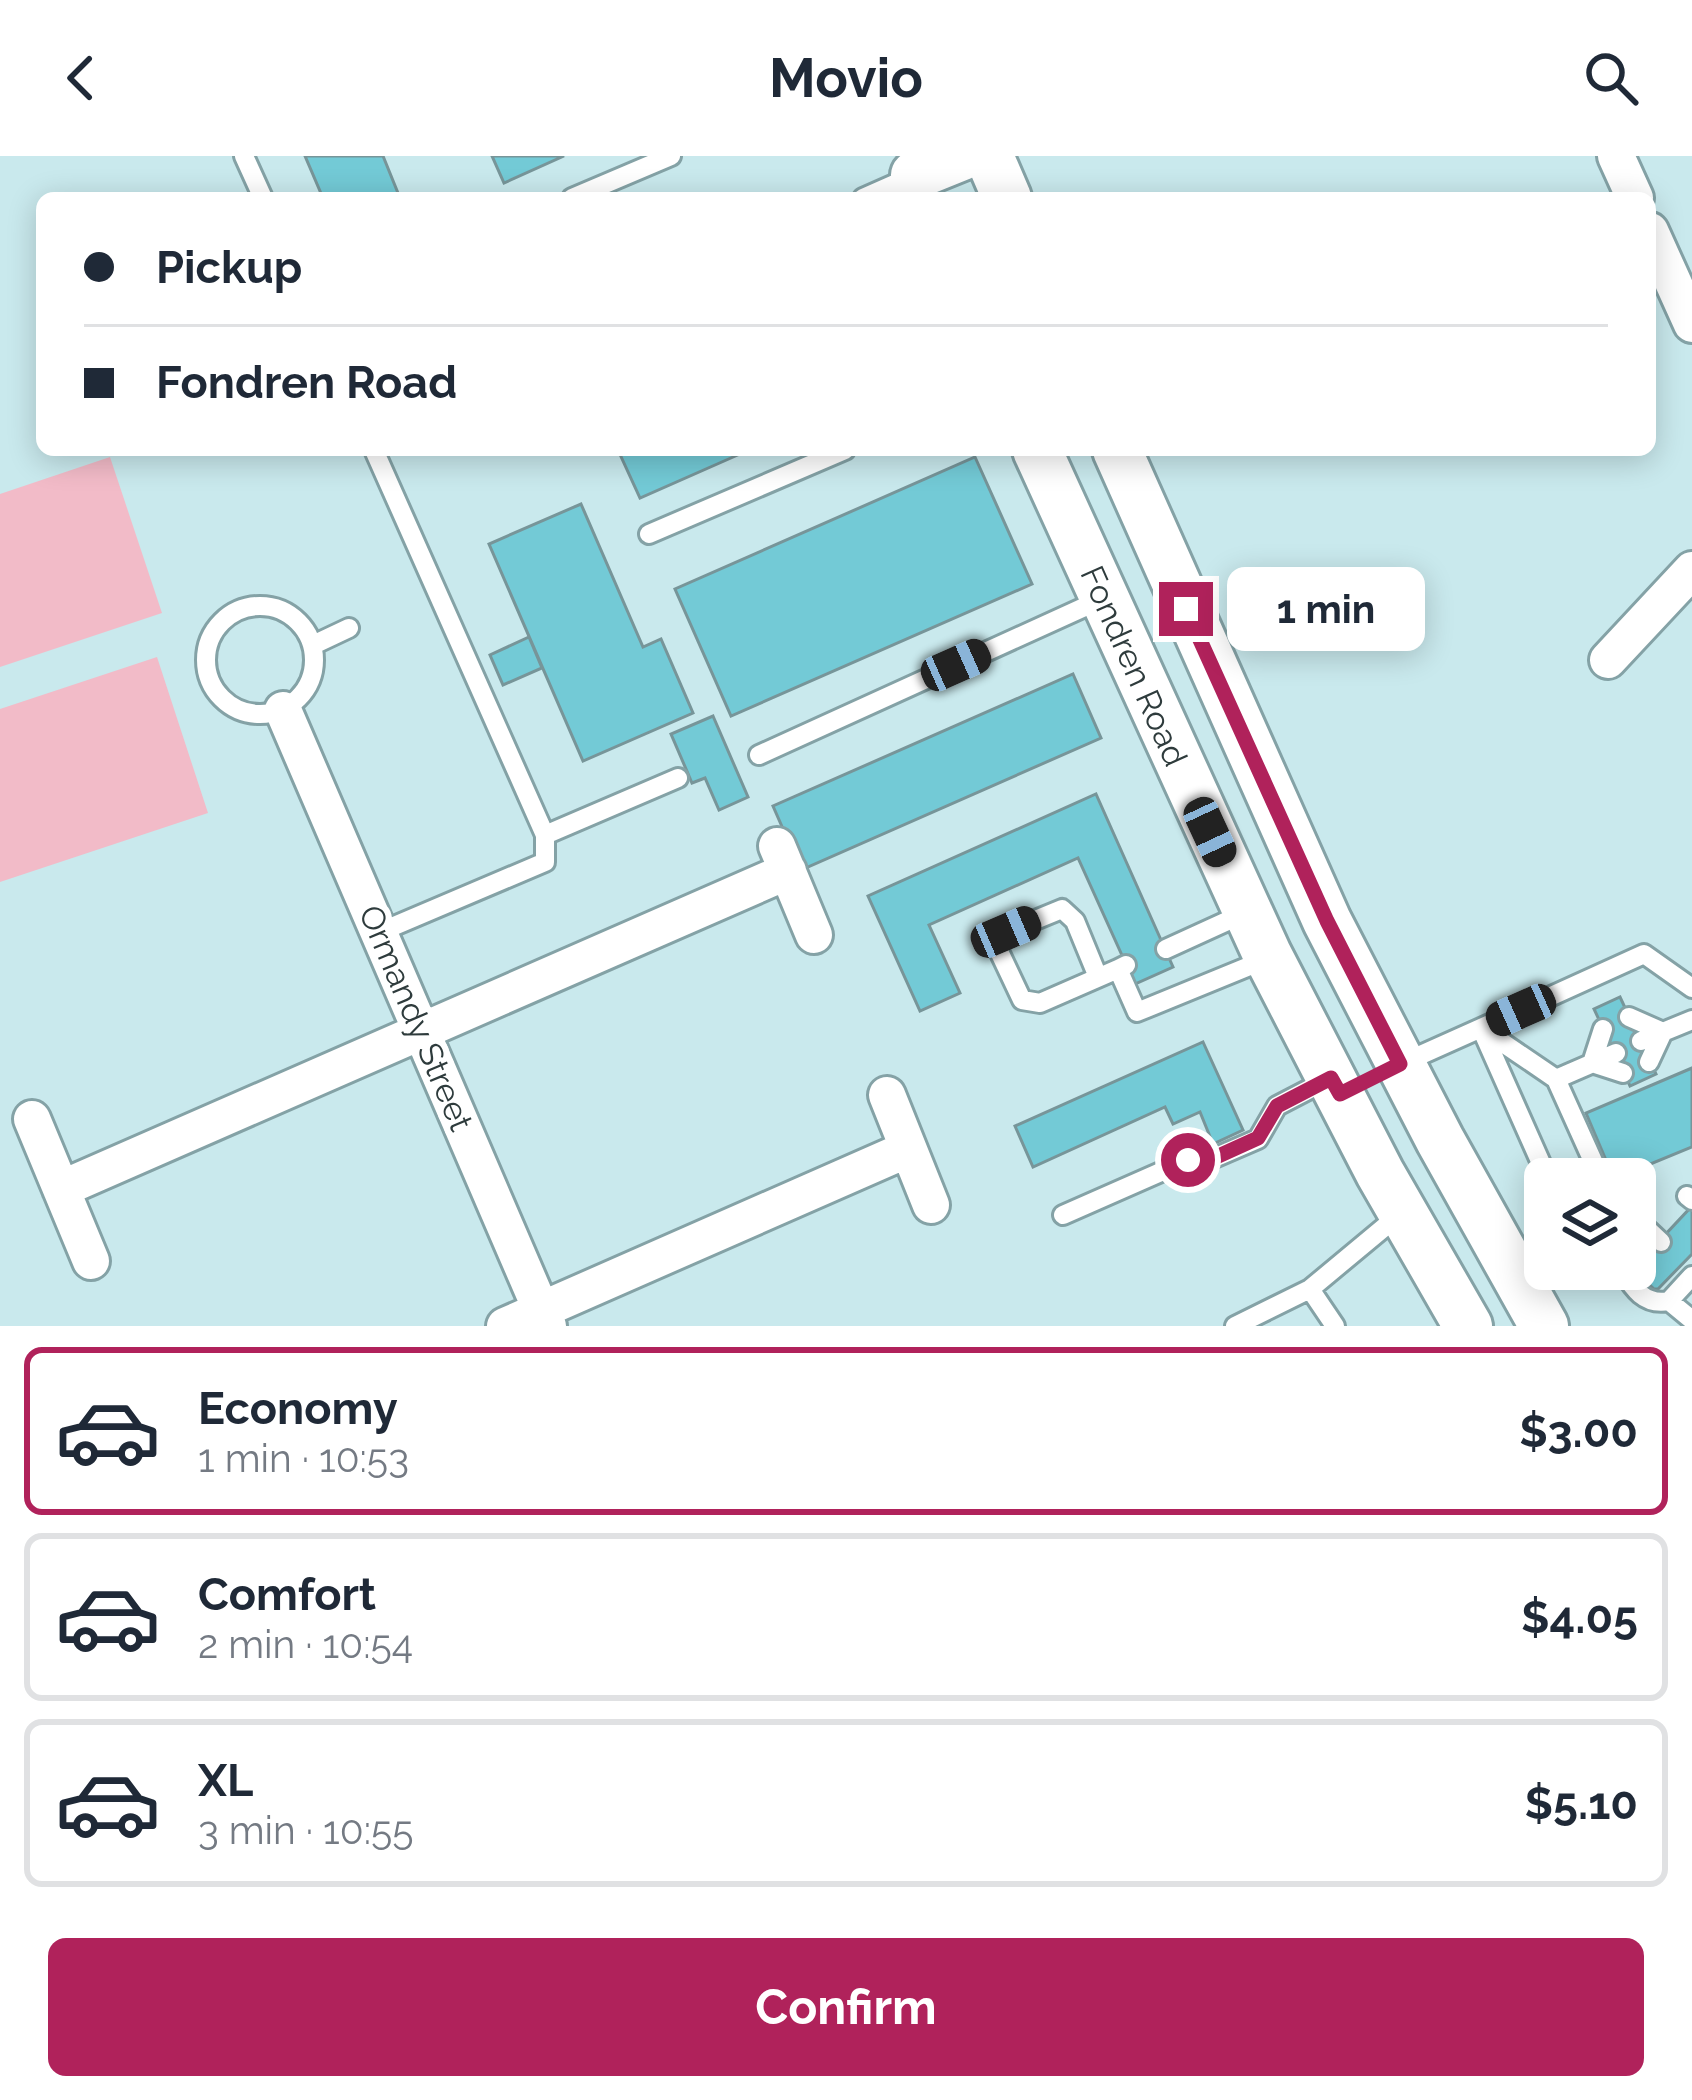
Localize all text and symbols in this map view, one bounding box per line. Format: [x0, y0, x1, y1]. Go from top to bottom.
icon: back [48, 45, 114, 111]
icon: search [1578, 45, 1644, 111]
text: Movio [769, 46, 923, 110]
text: Pickup [156, 241, 302, 294]
text: Fondren Road [156, 356, 457, 409]
street label: Fondren Road [1072, 560, 1196, 772]
callout: 1 min [1228, 567, 1426, 651]
route end [1159, 582, 1213, 636]
text: 1 min [1277, 586, 1375, 632]
car [916, 634, 996, 696]
car [1178, 792, 1242, 872]
street label: Ormandy Street [351, 899, 481, 1137]
car [966, 901, 1046, 963]
car [1481, 979, 1561, 1041]
route start [1161, 1133, 1215, 1187]
map controls [1524, 1158, 1656, 1290]
button: layers [1524, 1158, 1656, 1290]
icon: car [54, 1377, 162, 1485]
text: Economy [198, 1382, 398, 1435]
text: $3.00 [1519, 1405, 1638, 1458]
text: 1 min · 10:53 [198, 1435, 409, 1481]
icon: car [54, 1563, 162, 1671]
text: Comfort [198, 1568, 376, 1621]
text: $4.05 [1521, 1591, 1638, 1644]
text: 2 min · 10:54 [198, 1621, 413, 1667]
icon: car [54, 1749, 162, 1857]
text: XL [198, 1754, 253, 1807]
text: $5.10 [1525, 1777, 1638, 1830]
text: 3 min · 10:55 [198, 1807, 414, 1853]
button: Confirm [48, 1938, 1644, 2076]

